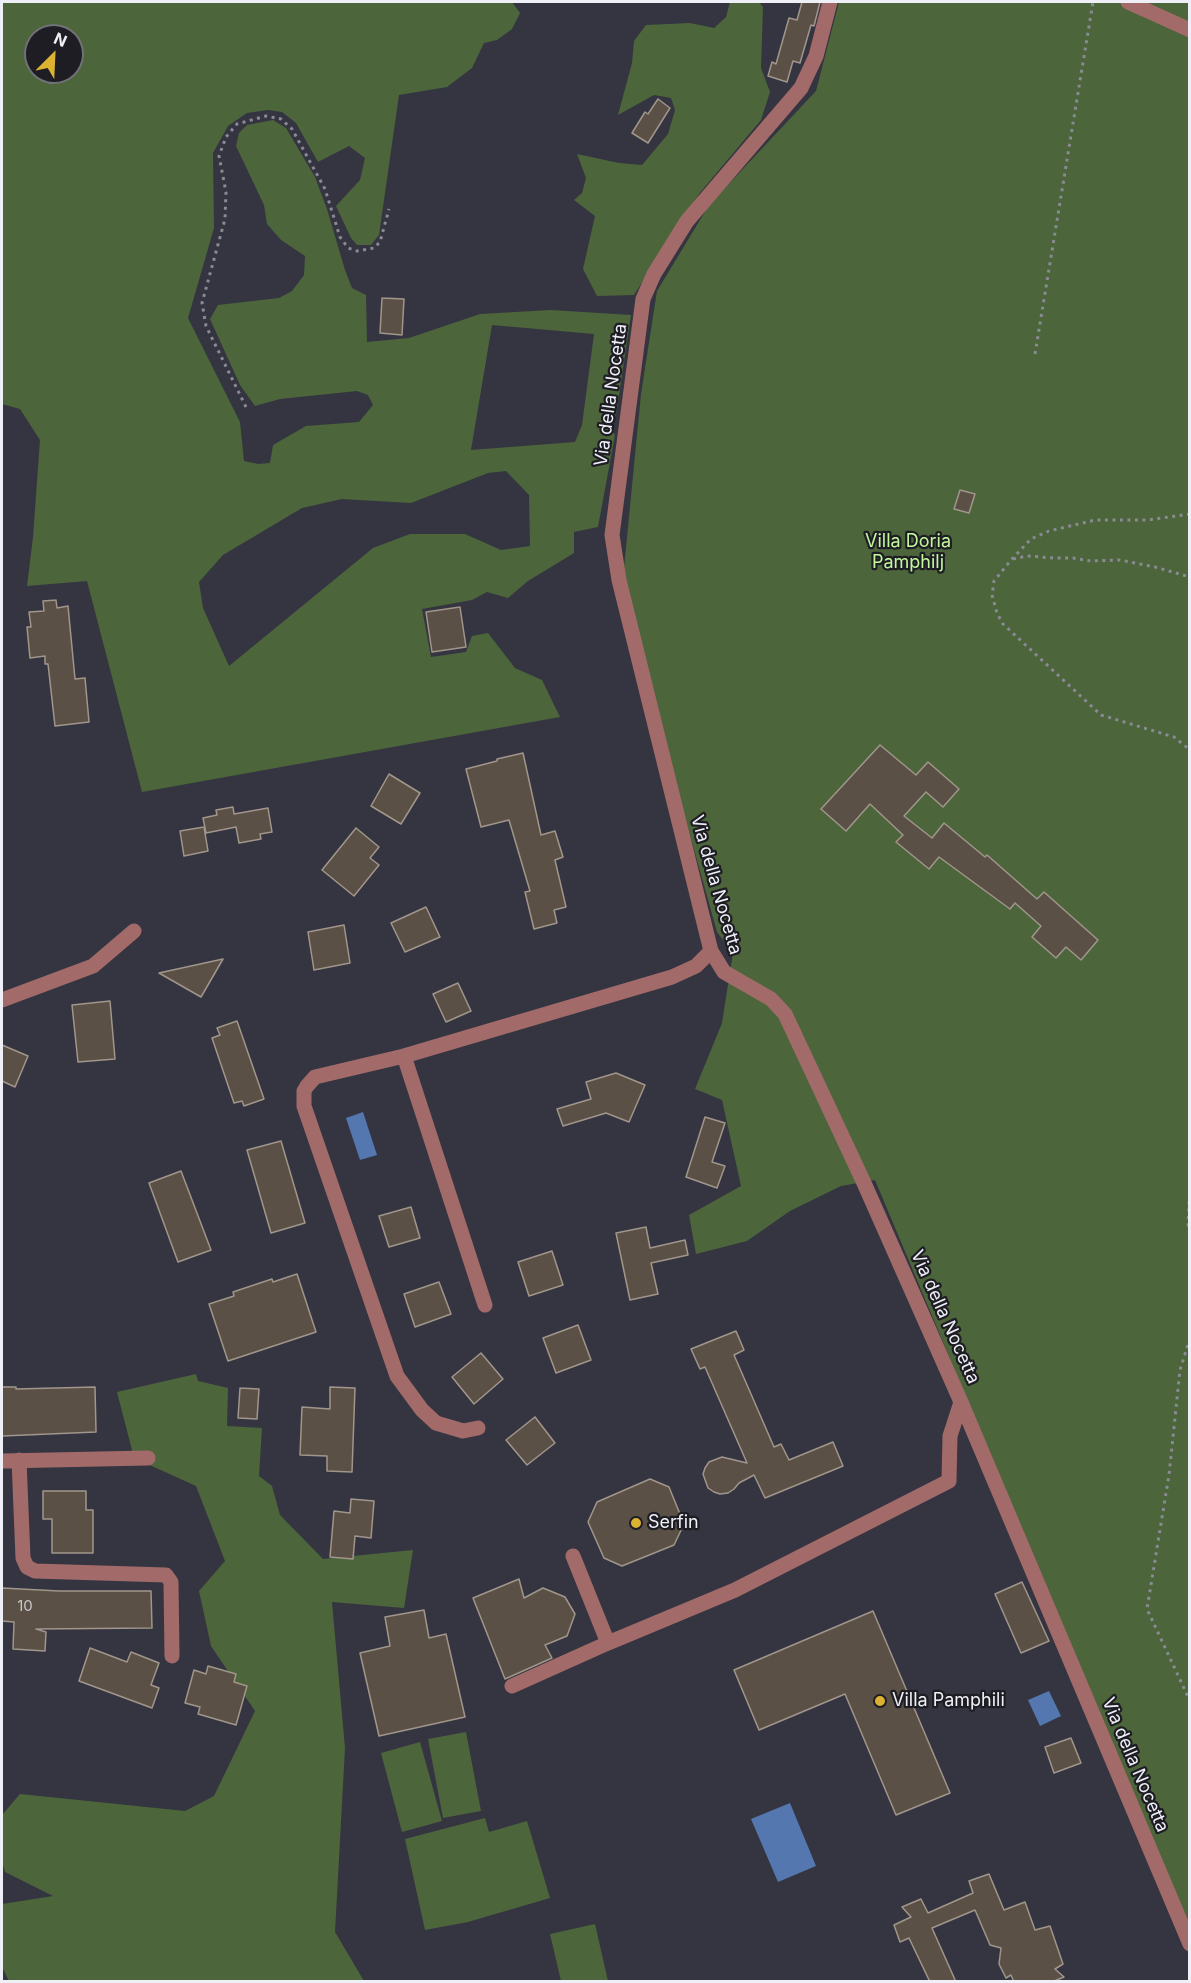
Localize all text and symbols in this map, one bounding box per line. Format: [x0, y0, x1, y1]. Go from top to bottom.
north arrow [24, 24, 84, 84]
text: N [51, 28, 70, 51]
street label: Via della Nocetta [590, 322, 632, 468]
park label: Villa Doria Pamphilj [865, 531, 951, 574]
street label: Via della Nocetta [686, 813, 746, 957]
street label: Via della Nocetta [906, 1247, 984, 1387]
place label: Serfin [648, 1512, 699, 1534]
marker: Serfin [629, 1516, 643, 1530]
house number: 10 [17, 1597, 33, 1615]
place label: Villa Pamphili [892, 1690, 1005, 1712]
marker: Villa Pamphili [873, 1694, 887, 1708]
street label: Via della Nocetta [1097, 1694, 1173, 1836]

